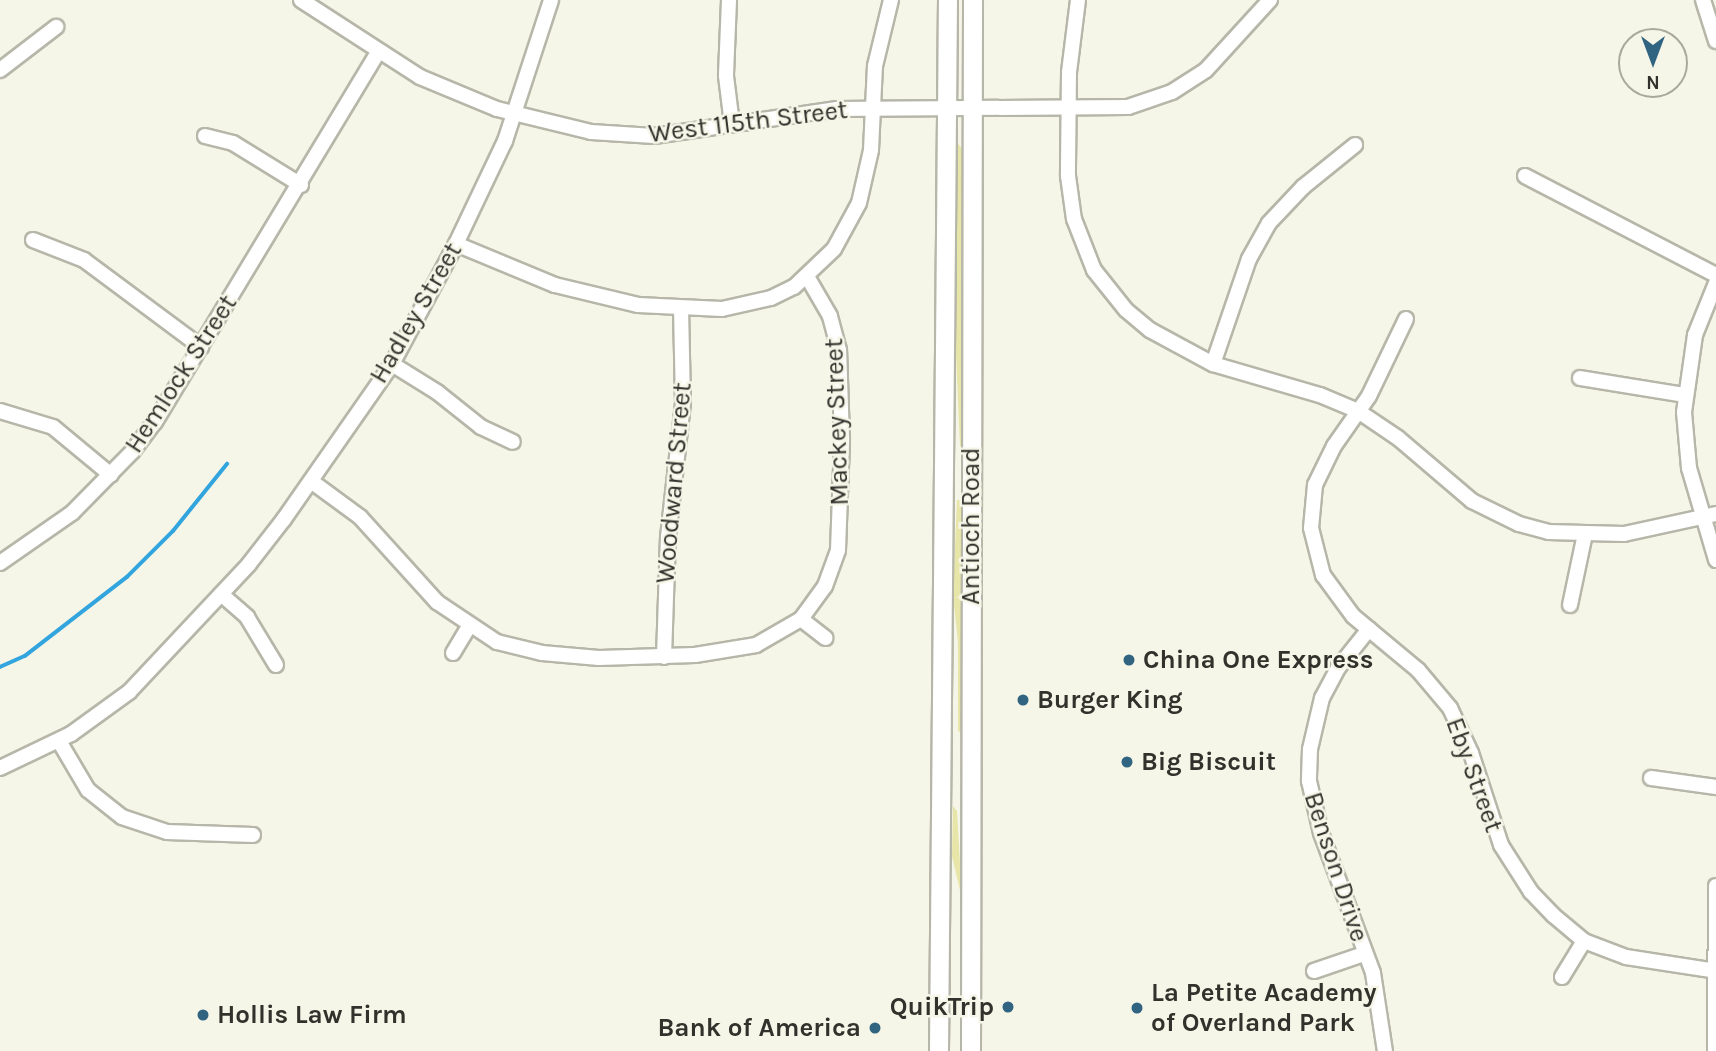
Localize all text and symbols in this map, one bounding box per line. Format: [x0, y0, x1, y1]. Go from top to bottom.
north arrow [1618, 28, 1688, 98]
text: N [1646, 71, 1660, 93]
street label: West 115th Street [647, 94, 849, 150]
street label: Hadley Street [363, 237, 469, 389]
street label: Hemlock Street [118, 289, 244, 459]
street label: Mackey Street [818, 338, 856, 506]
street label: Woodward Street [650, 381, 698, 585]
street label: Antioch Road [955, 447, 987, 605]
place label: China One Express [1143, 644, 1373, 676]
marker: China One Express [1121, 652, 1137, 668]
place label: Burger King [1037, 684, 1183, 716]
marker: Burger King [1015, 692, 1031, 708]
street label: Eby Street [1439, 713, 1509, 837]
place label: Big Biscuit [1141, 746, 1276, 778]
marker: Big Biscuit [1119, 754, 1135, 770]
street label: Benson Drive [1297, 788, 1375, 946]
place label: La Petite Academy of Overland Park [1151, 977, 1377, 1038]
place label: QuikTrip [890, 991, 994, 1023]
place label: Hollis Law Firm [217, 999, 407, 1031]
marker: QuikTrip [1000, 999, 1016, 1015]
marker: La Petite Academy of Overland Park [1129, 1000, 1145, 1016]
marker: Hollis Law Firm [195, 1007, 211, 1023]
place label: Bank of America [658, 1012, 861, 1044]
marker: Bank of America [867, 1020, 883, 1036]

